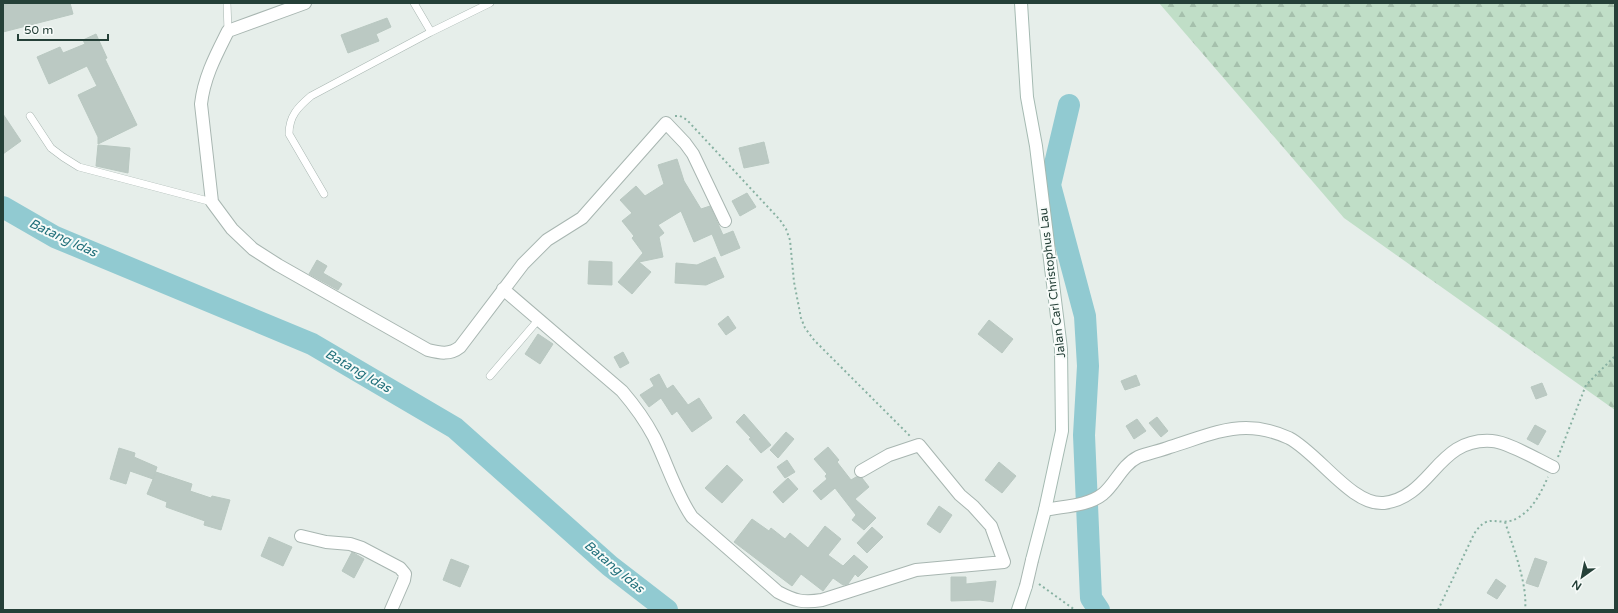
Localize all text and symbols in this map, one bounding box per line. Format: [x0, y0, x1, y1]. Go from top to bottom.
scale bar [18, 16, 108, 42]
text: 50 m [24, 23, 53, 37]
street label: Jalan Carl Christophus Lau [1036, 207, 1068, 359]
water label: Batang Idas [26, 215, 100, 261]
water label: Batang Idas [322, 346, 394, 397]
water label: Batang Idas [581, 537, 648, 597]
north arrow [1562, 557, 1602, 597]
text: N [1570, 577, 1584, 593]

